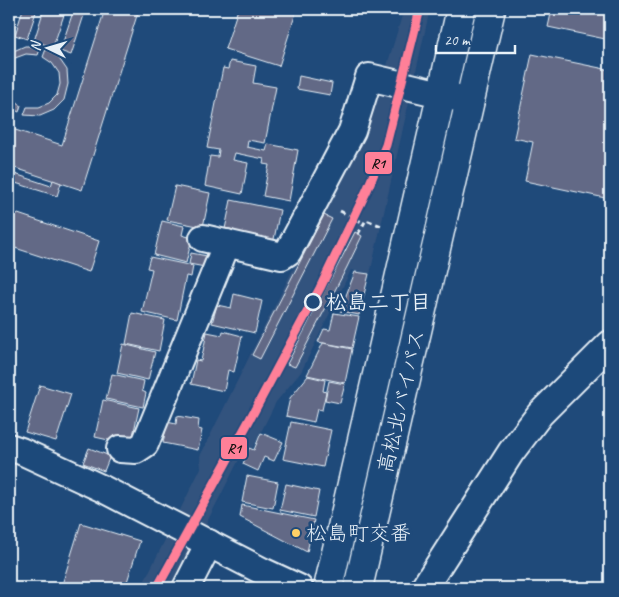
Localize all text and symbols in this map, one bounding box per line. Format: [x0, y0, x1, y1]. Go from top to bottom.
north arrow [22, 22, 72, 72]
scale bar [436, 22, 515, 54]
text: 20 m [444, 31, 471, 50]
text: N [27, 40, 45, 52]
line badge: R1 [364, 151, 393, 175]
text: R1 [371, 155, 387, 172]
place label: 松島二丁目 [326, 289, 431, 315]
marker: 松島二丁目 [304, 293, 322, 311]
street label: 高松北バイパス [372, 327, 430, 475]
line badge: R1 [220, 436, 248, 460]
text: R1 [227, 440, 243, 457]
place label: 松島町交番 [306, 520, 411, 546]
marker: 松島町交番 [290, 527, 302, 539]

